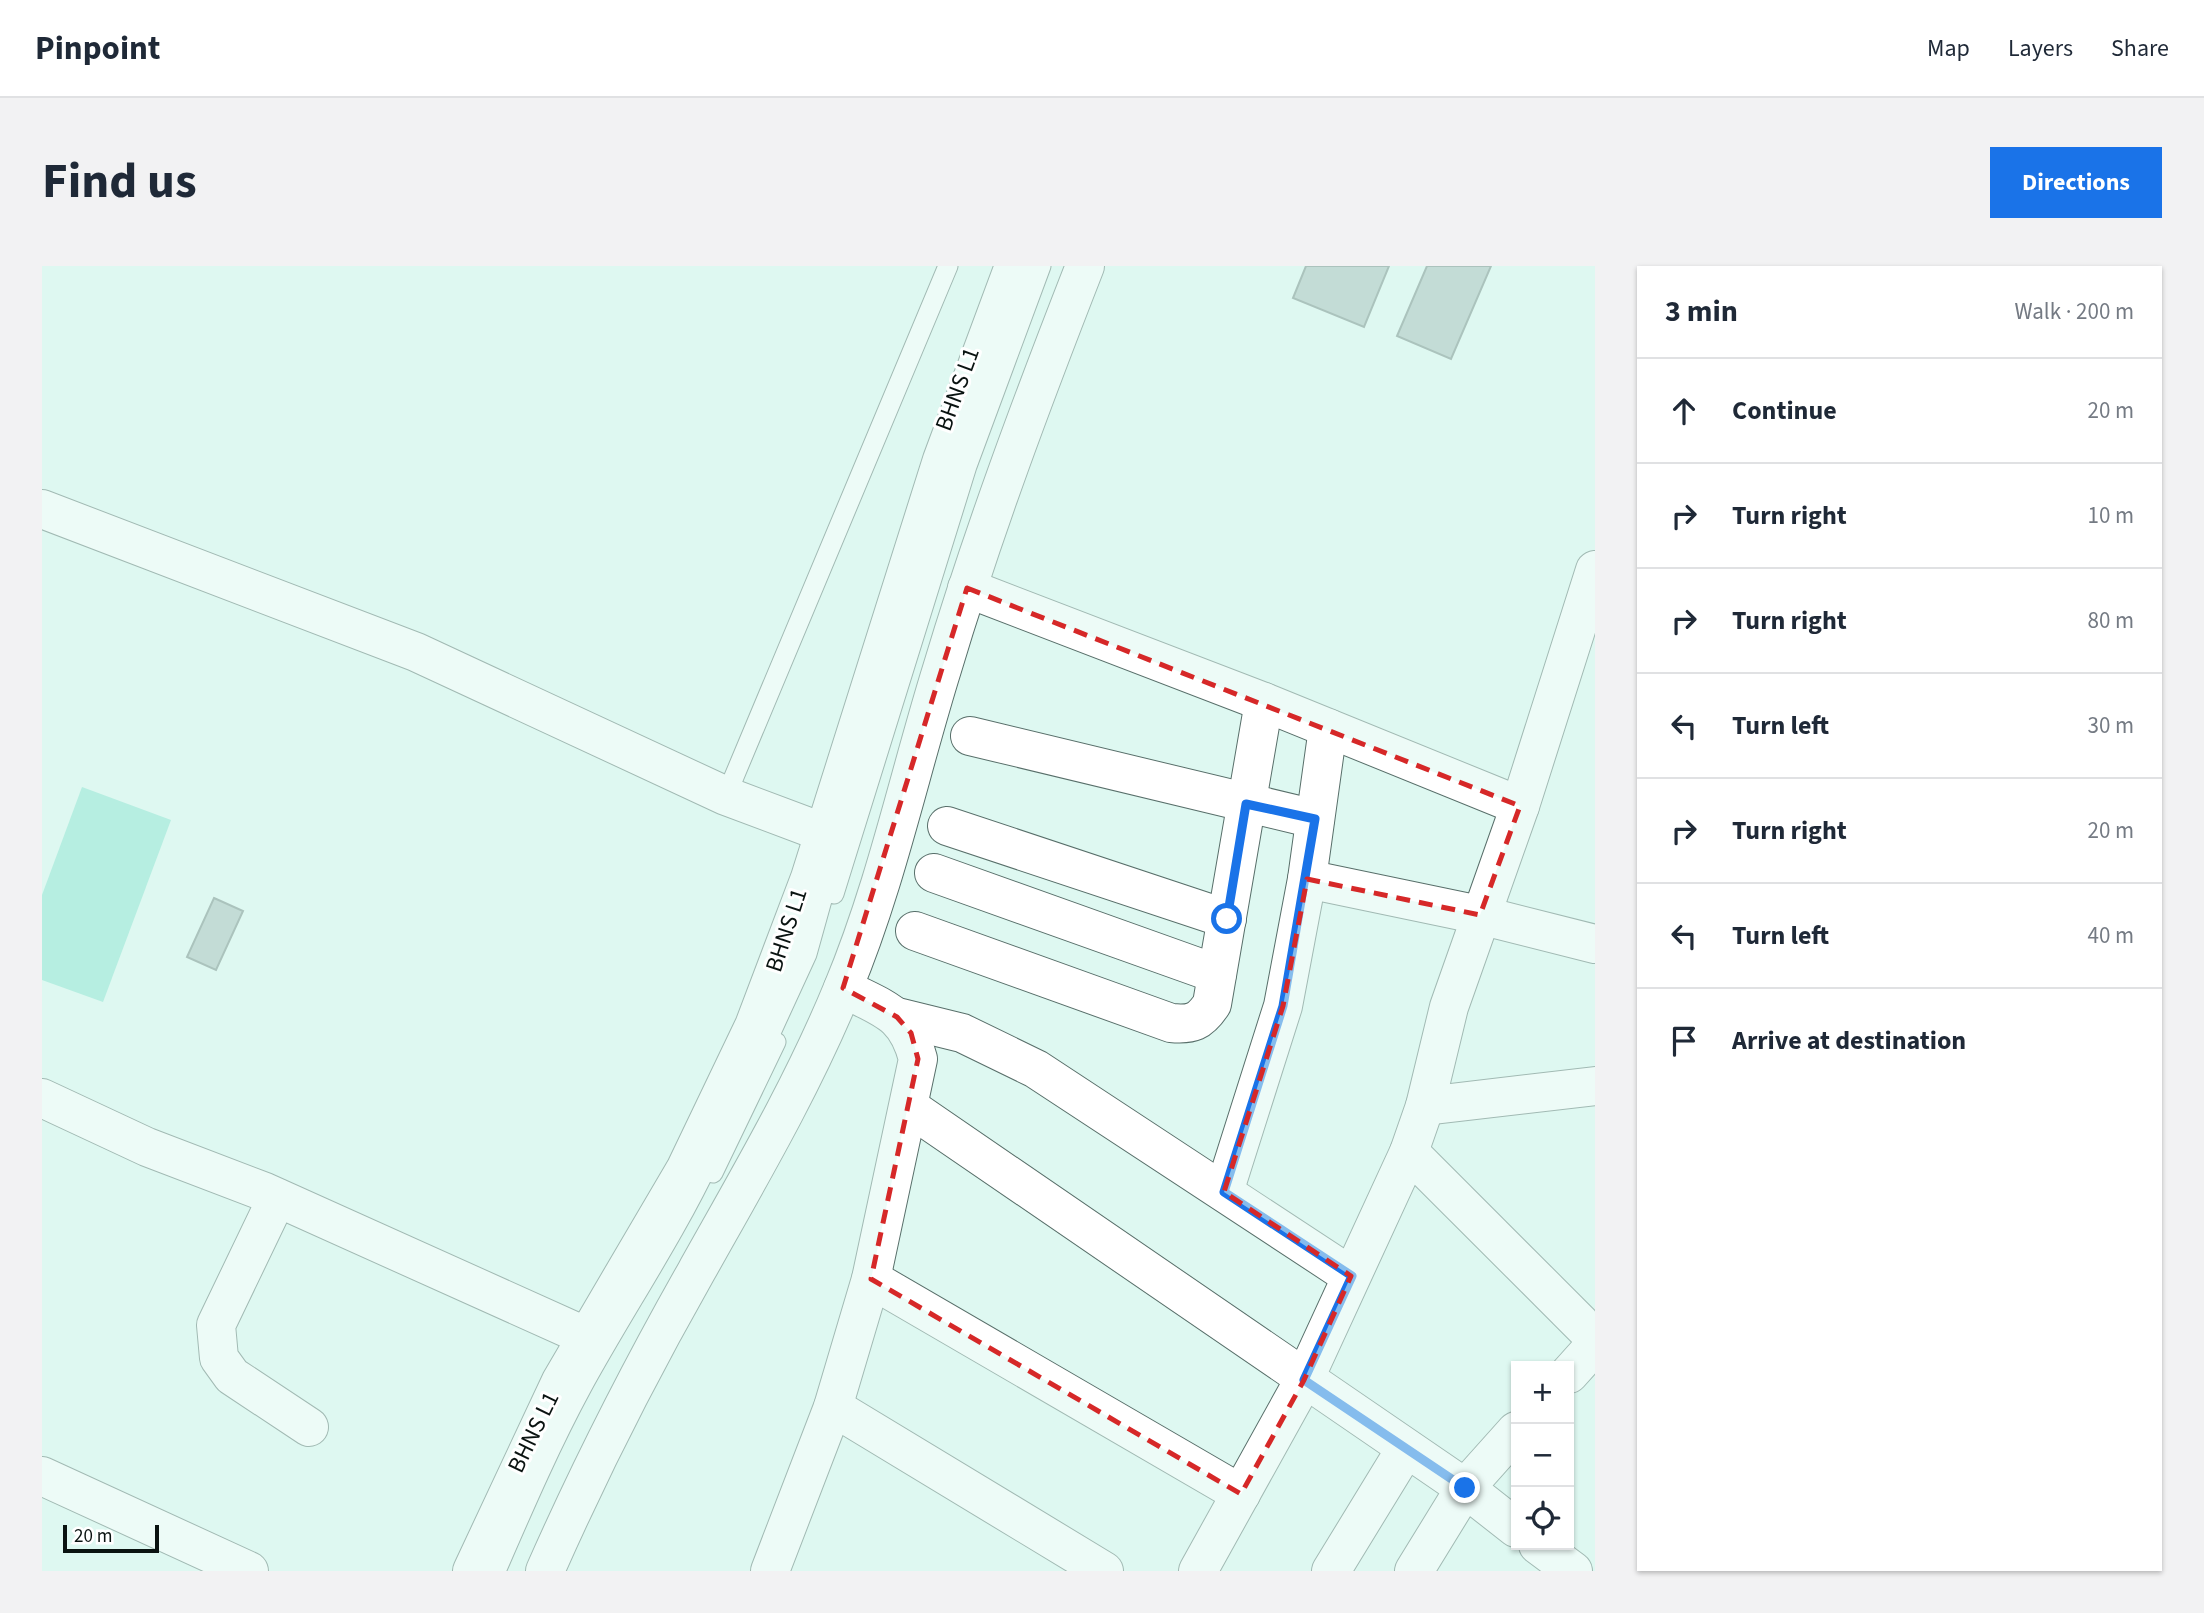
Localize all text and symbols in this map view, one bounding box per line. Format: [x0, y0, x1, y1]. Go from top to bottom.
text: Pinpoint [35, 25, 161, 72]
text: Map [1927, 31, 1970, 66]
text: Layers [2008, 31, 2073, 66]
text: Share [2111, 31, 2169, 66]
text: Find us [42, 147, 197, 217]
button: Directions [1990, 147, 2162, 218]
text: 3 min [1665, 290, 1738, 333]
text: Walk · 200 m [2015, 295, 2134, 328]
street label: BHNS L1 [926, 343, 989, 436]
icon: ahead [1665, 392, 1703, 430]
text: Continue [1732, 392, 1837, 429]
text: 20 m [2087, 394, 2134, 427]
icon: right [1665, 497, 1703, 535]
text: Turn right [1732, 497, 1847, 534]
text: 10 m [2087, 499, 2134, 532]
icon: right [1665, 602, 1703, 640]
text: Turn right [1732, 602, 1847, 639]
text: 80 m [2087, 604, 2134, 637]
icon: left [1665, 707, 1703, 745]
text: Turn left [1732, 707, 1829, 744]
text: 30 m [2087, 709, 2134, 742]
icon: right [1665, 812, 1703, 850]
text: Turn right [1732, 812, 1847, 849]
text: 20 m [2087, 814, 2134, 847]
street label: BHNS L1 [756, 884, 816, 977]
route start [1211, 903, 1242, 934]
icon: left [1665, 917, 1703, 955]
text: Turn left [1732, 917, 1829, 954]
text: 40 m [2087, 919, 2134, 952]
icon: arrive [1665, 1022, 1703, 1060]
text: Arrive at destination [1732, 1022, 1966, 1059]
map controls [1511, 1361, 1574, 1550]
button: + [1511, 1361, 1574, 1424]
street label: BHNS L1 [499, 1386, 568, 1479]
button: − [1511, 1424, 1574, 1487]
route end [1449, 1472, 1480, 1503]
button: locate [1511, 1487, 1574, 1550]
scale bar [63, 1522, 159, 1554]
text: 20 m [74, 1523, 112, 1550]

